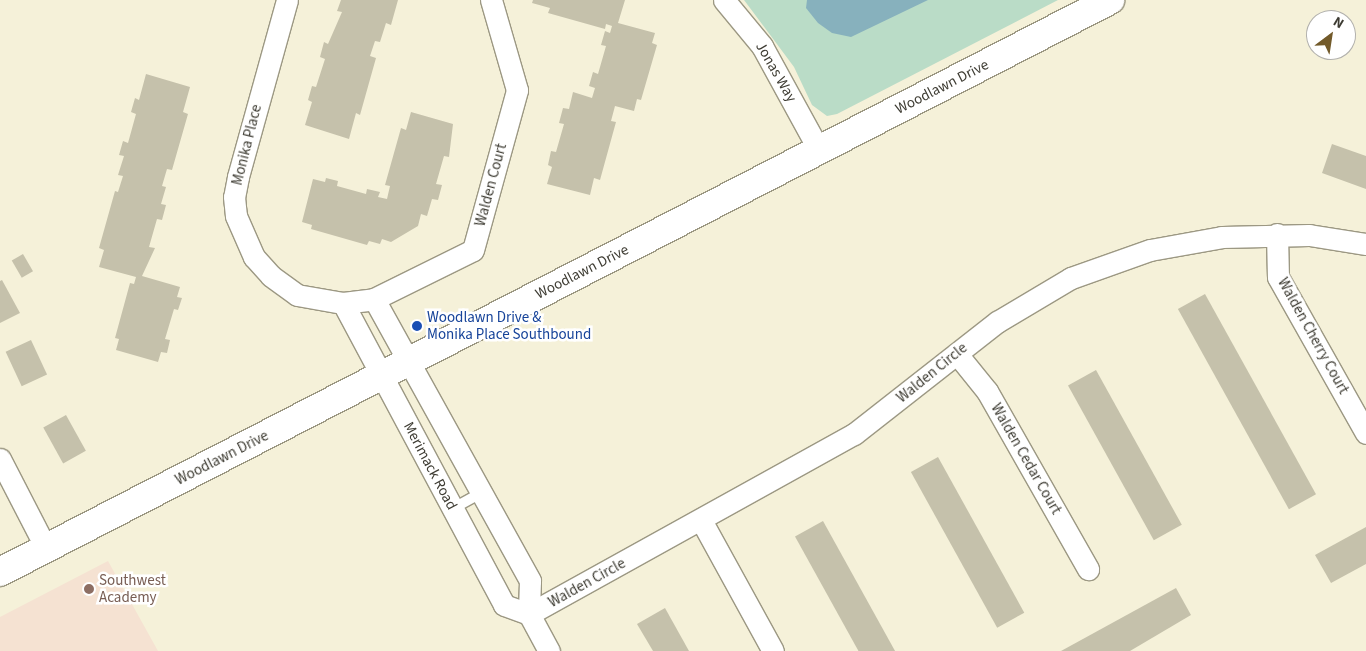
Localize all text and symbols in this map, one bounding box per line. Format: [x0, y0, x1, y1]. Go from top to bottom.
north arrow [1306, 10, 1356, 60]
text: N [1329, 12, 1347, 34]
street label: Jonas Way [752, 39, 800, 105]
street label: Woodlawn Drive [892, 56, 992, 118]
street label: Monika Place [228, 103, 266, 187]
street label: Walden Court [471, 142, 511, 228]
street label: Woodlawn Drive [532, 241, 632, 303]
street label: Walden Cherry Court [1274, 275, 1352, 397]
place label: Woodlawn Drive & Monika Place Southbound [427, 308, 591, 343]
marker: Woodlawn Drive & Monika Place Southbound [411, 320, 423, 332]
street label: Walden Circle [893, 339, 971, 407]
street label: Walden Cedar Court [987, 400, 1065, 518]
street label: Merimack Road [399, 419, 461, 513]
street label: Woodlawn Drive [172, 427, 272, 489]
street label: Walden Circle [545, 554, 629, 612]
place label: Southwest Academy [99, 571, 166, 606]
marker: Southwest Academy [83, 583, 95, 595]

